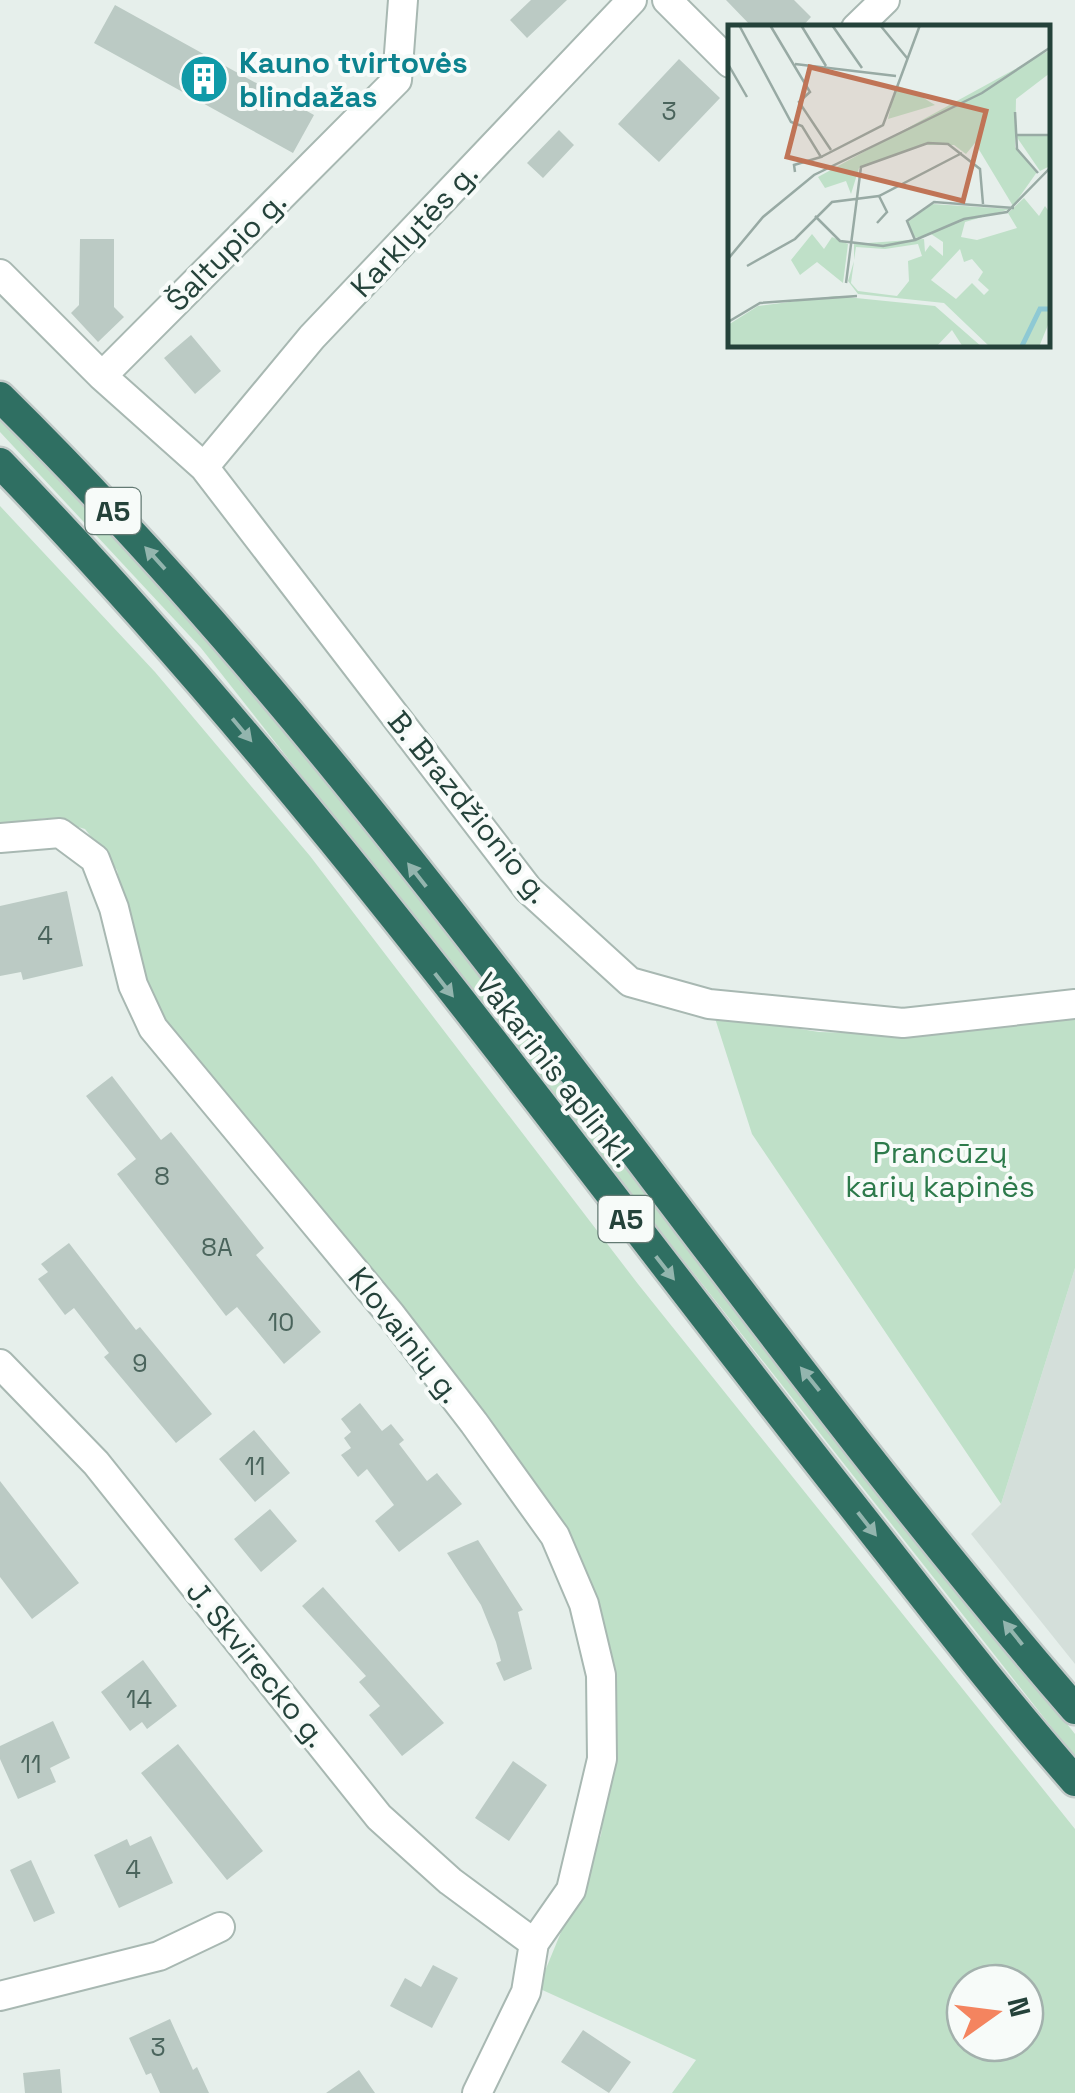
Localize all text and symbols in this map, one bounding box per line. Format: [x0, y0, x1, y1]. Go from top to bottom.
inset map [728, 25, 1050, 348]
place label: Kauno tvirtovės blindažas [239, 43, 468, 116]
building icon: Kauno tvirtovės blindažas [178, 53, 230, 105]
house number: 3 [661, 95, 677, 127]
street label: Karklytės g. [342, 154, 486, 306]
street label: Šaltupio g. [157, 182, 295, 320]
road number: A5 [86, 488, 140, 534]
one-way arrow [144, 546, 167, 570]
street label: B. Brazdžionio g. [379, 703, 559, 911]
one-way arrow [231, 717, 253, 742]
one-way arrow [407, 862, 428, 887]
house number: 4 [37, 919, 53, 951]
street label: Vakarinis aplinkl. [467, 965, 643, 1175]
one-way arrow [433, 972, 454, 997]
park label: Prancūzų karių kapinės [845, 1133, 1035, 1206]
house number: 8 [154, 1160, 170, 1192]
road number: A5 [598, 1196, 654, 1242]
house number: 8A [201, 1231, 233, 1263]
one-way arrow [655, 1255, 676, 1281]
street label: Klovainių g. [340, 1259, 470, 1411]
house number: 10 [268, 1306, 294, 1338]
house number: 9 [132, 1347, 148, 1379]
one-way arrow [800, 1367, 821, 1392]
house number: 11 [245, 1450, 265, 1482]
one-way arrow [856, 1510, 877, 1536]
street label: J. Skvirecko g. [178, 1573, 336, 1755]
one-way arrow [1003, 1621, 1024, 1646]
house number: 14 [126, 1683, 152, 1715]
house number: 11 [21, 1748, 41, 1780]
house number: 4 [125, 1853, 141, 1885]
north arrow [945, 1963, 1045, 2063]
text: N [1000, 1993, 1039, 2020]
house number: 3 [150, 2031, 166, 2063]

